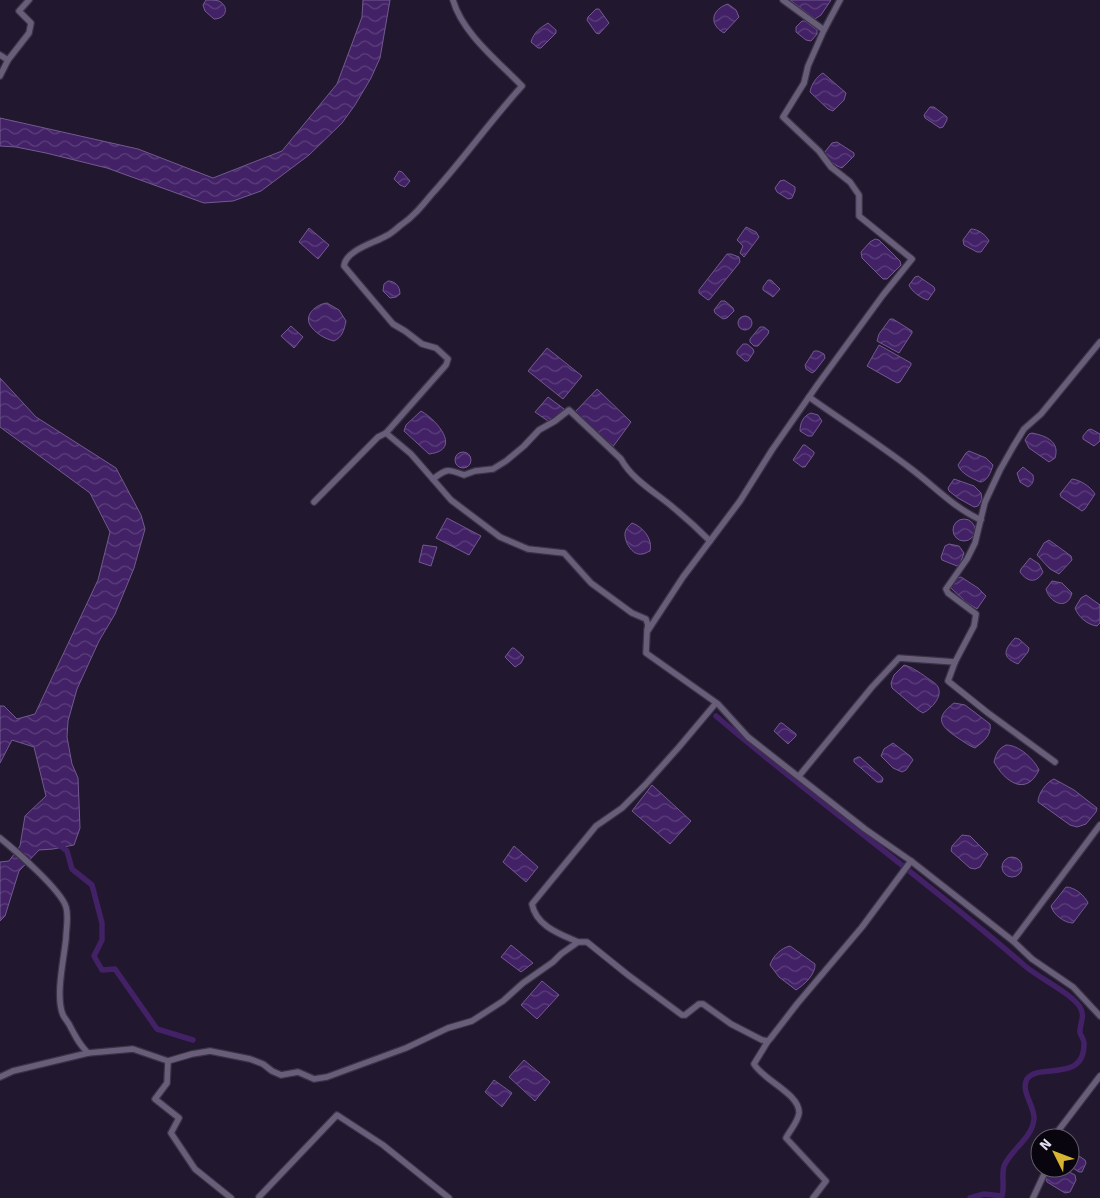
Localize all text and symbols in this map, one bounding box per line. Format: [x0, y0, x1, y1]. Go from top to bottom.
north arrow [1030, 1128, 1080, 1178]
text: N [1036, 1135, 1055, 1154]

